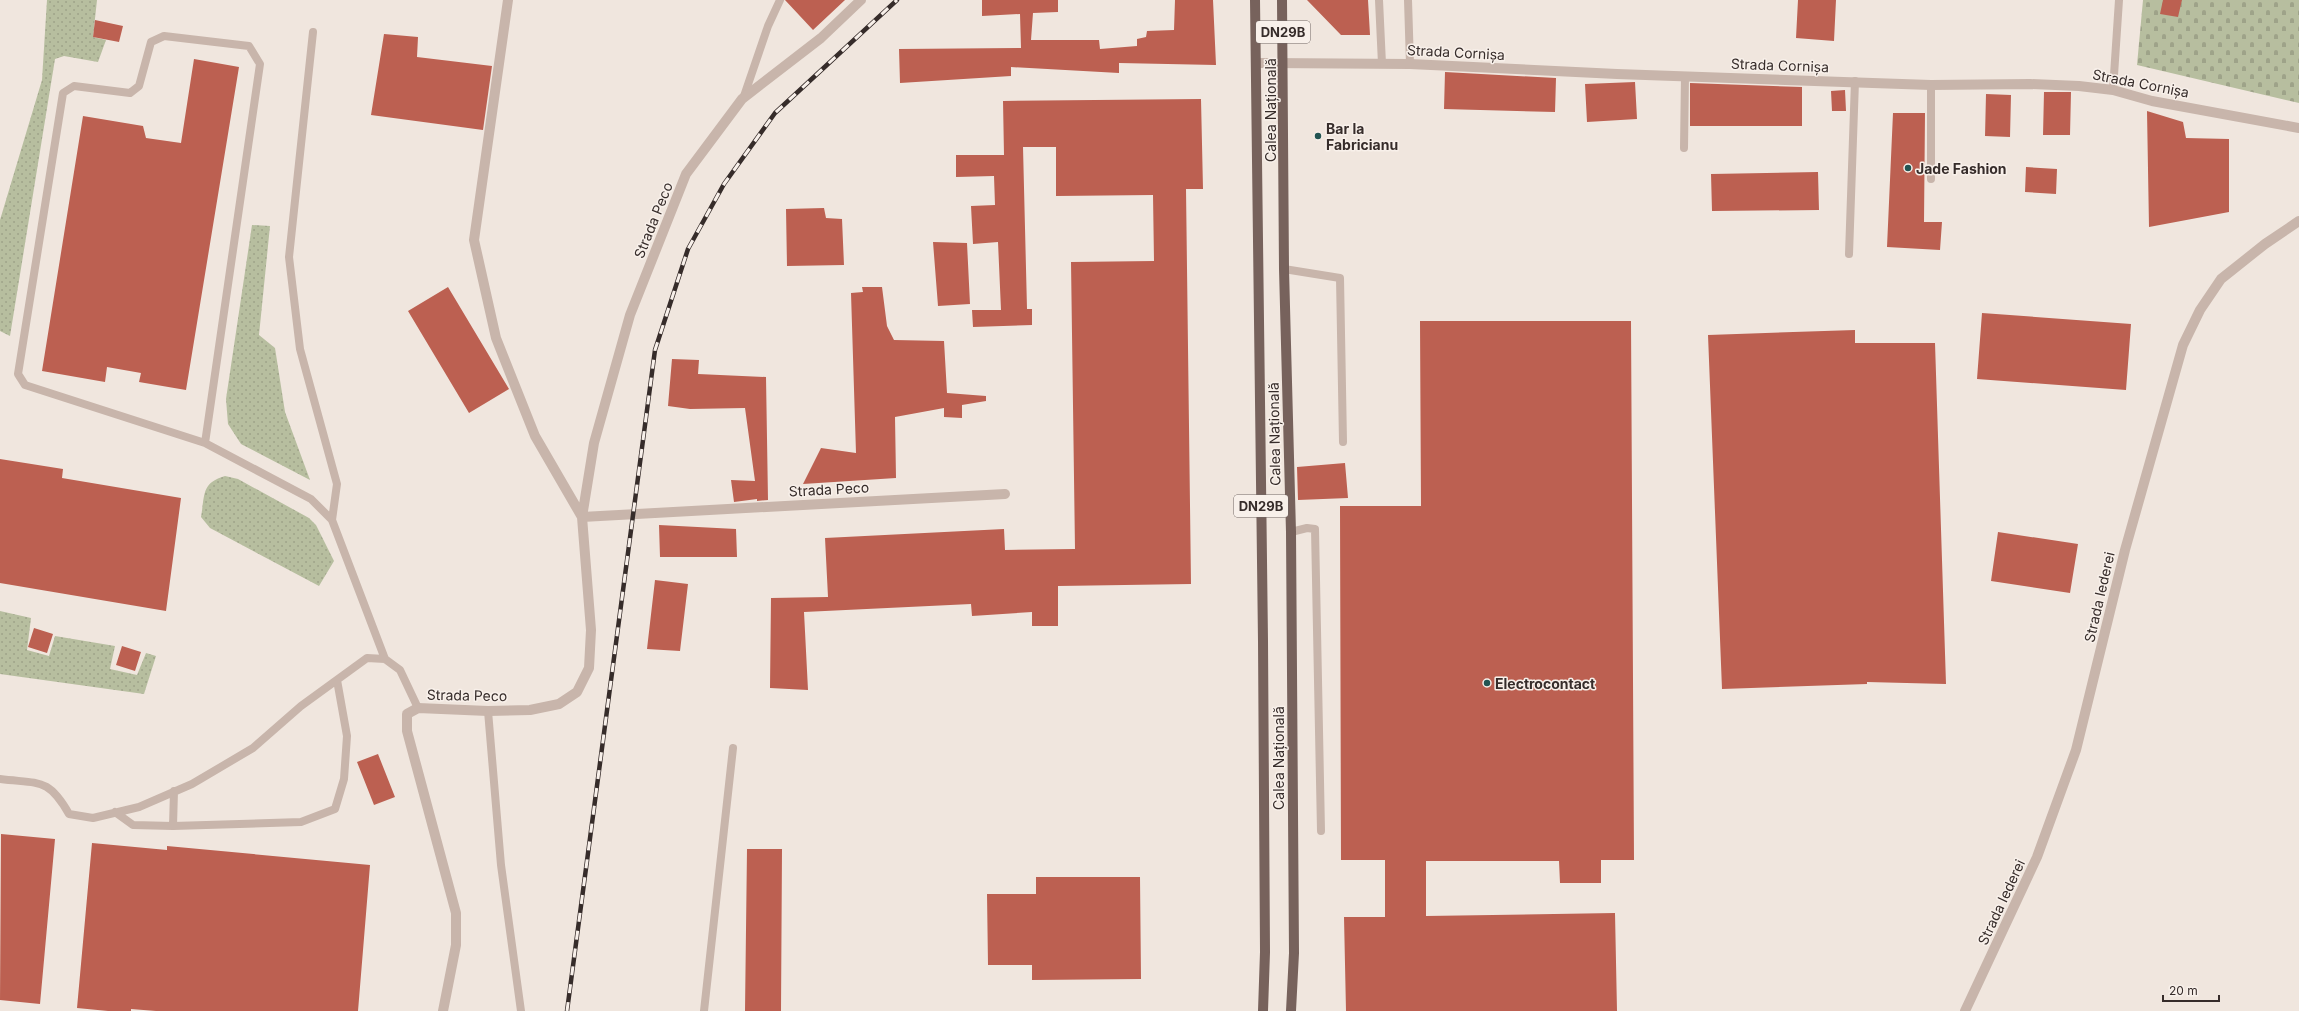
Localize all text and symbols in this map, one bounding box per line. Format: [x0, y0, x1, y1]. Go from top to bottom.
road number: DN29B [1256, 21, 1310, 43]
street label: Strada Cornișa [1407, 41, 1505, 64]
street label: Strada Cornișa [1731, 55, 1829, 76]
street label: Calea Națională [1262, 58, 1280, 162]
street label: Strada Cornișa [2091, 65, 2191, 102]
place label: Bar la Fabricianu [1326, 120, 1398, 153]
marker: Bar la Fabricianu [1313, 131, 1323, 141]
place label: Jade Fashion [1916, 160, 2007, 177]
marker: Jade Fashion [1903, 163, 1913, 173]
street label: Strada Peco [630, 179, 676, 261]
street label: Calea Națională [1265, 382, 1284, 486]
street label: Strada Peco [788, 478, 870, 500]
road number: DN29B [1234, 495, 1288, 517]
street label: Strada Iederei [2080, 550, 2118, 644]
place label: Electrocontact [1495, 675, 1595, 692]
marker: Electrocontact [1482, 678, 1492, 688]
street label: Strada Peco [427, 686, 507, 704]
street label: Calea Națională [1270, 706, 1288, 810]
street label: Strada Iederei [1974, 857, 2028, 947]
scale bar [2163, 977, 2219, 1003]
text: 20 m [2169, 983, 2198, 998]

